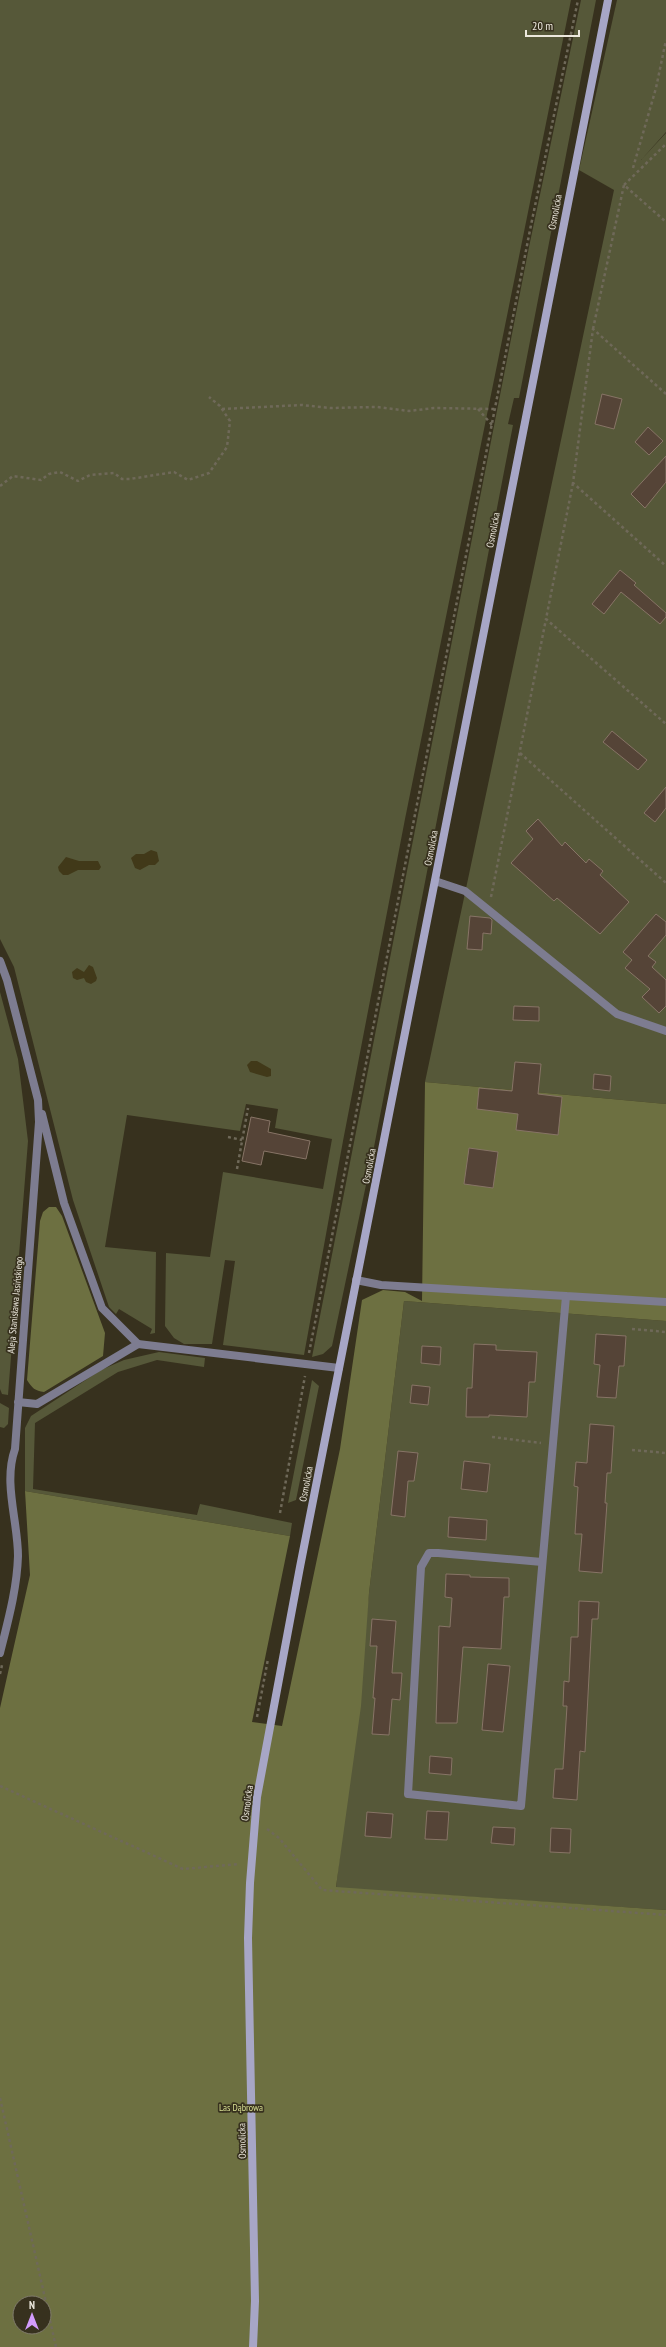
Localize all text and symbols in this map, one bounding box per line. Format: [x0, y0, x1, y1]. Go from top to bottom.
scale bar [526, 12, 579, 38]
text: 20 m [532, 18, 553, 33]
street label: Osmolicka [545, 193, 565, 231]
street label: Osmolicka [483, 511, 503, 549]
street label: Osmolicka [421, 829, 441, 867]
street label: Osmolicka [359, 1147, 379, 1185]
street label: Aleja Stanisława Jasińskiego [4, 1256, 26, 1354]
street label: Osmolicka [296, 1465, 316, 1503]
street label: Osmolicka [238, 1784, 256, 1822]
park label: Las Dąbrowa [219, 2101, 263, 2114]
street label: Osmolicka [235, 2123, 249, 2159]
north arrow [12, 2295, 52, 2335]
text: N [29, 2298, 35, 2312]

